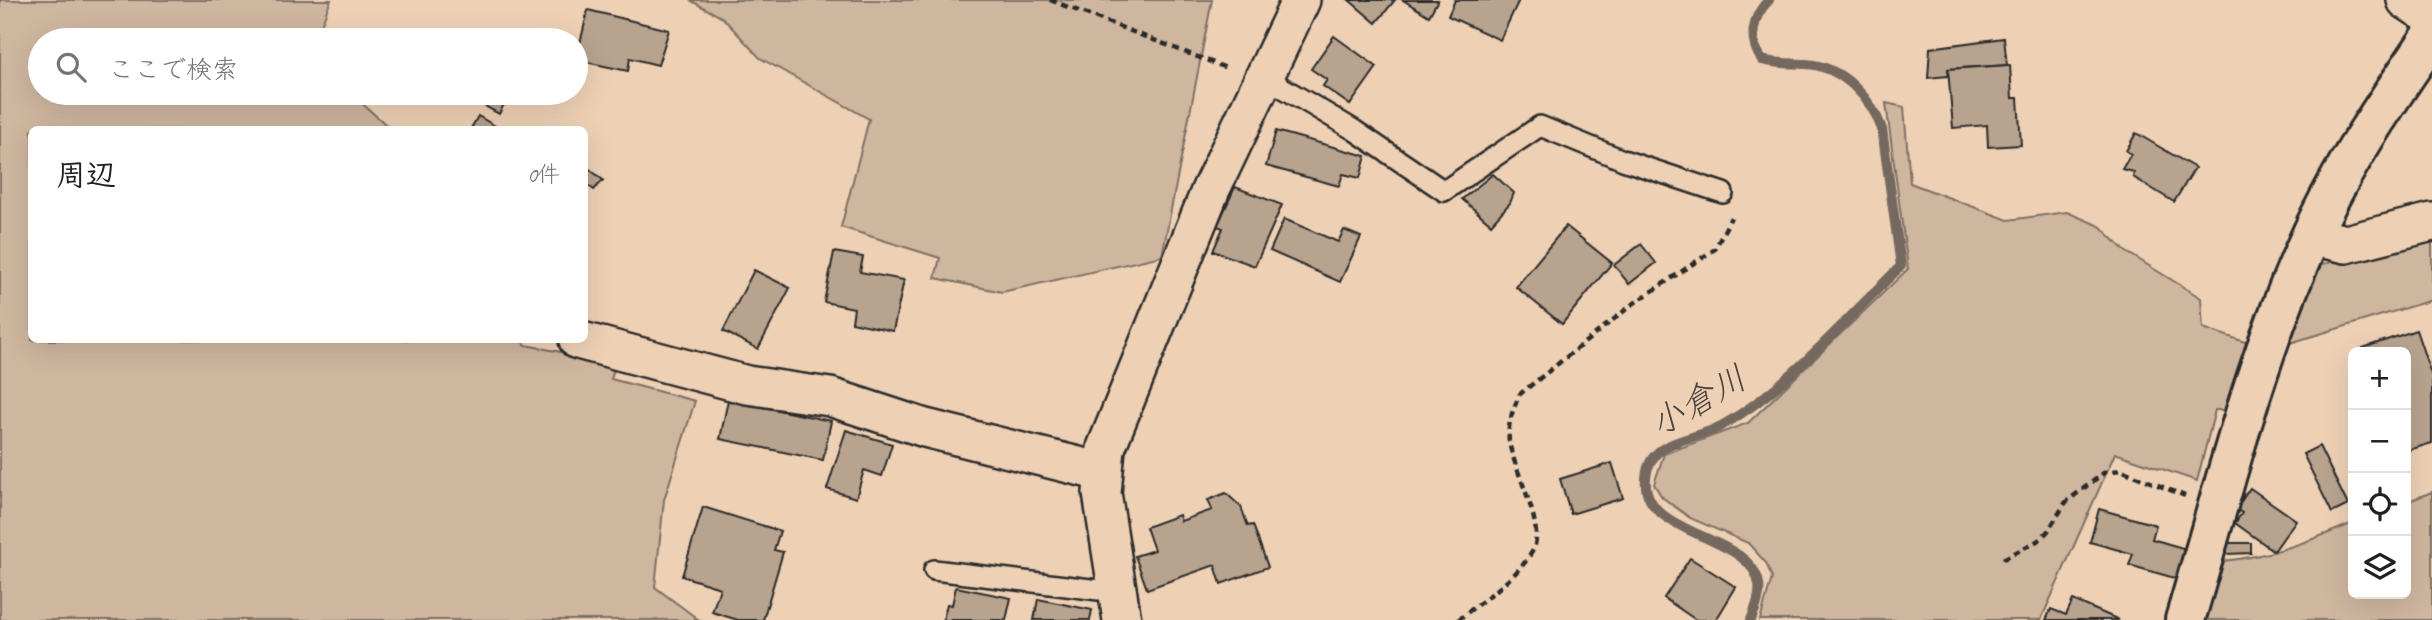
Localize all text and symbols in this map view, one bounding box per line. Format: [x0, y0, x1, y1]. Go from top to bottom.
search box [28, 28, 588, 105]
icon: search [52, 48, 90, 86]
text: ここで検索 [108, 53, 238, 86]
text: 周辺 [56, 156, 116, 194]
text: 0件 [527, 160, 560, 189]
map controls [2348, 347, 2411, 599]
button: + [2348, 347, 2411, 410]
water label: 小倉川 [1641, 355, 1755, 447]
button: − [2348, 410, 2411, 473]
button: locate [2348, 473, 2411, 536]
button: layers [2348, 536, 2411, 599]

